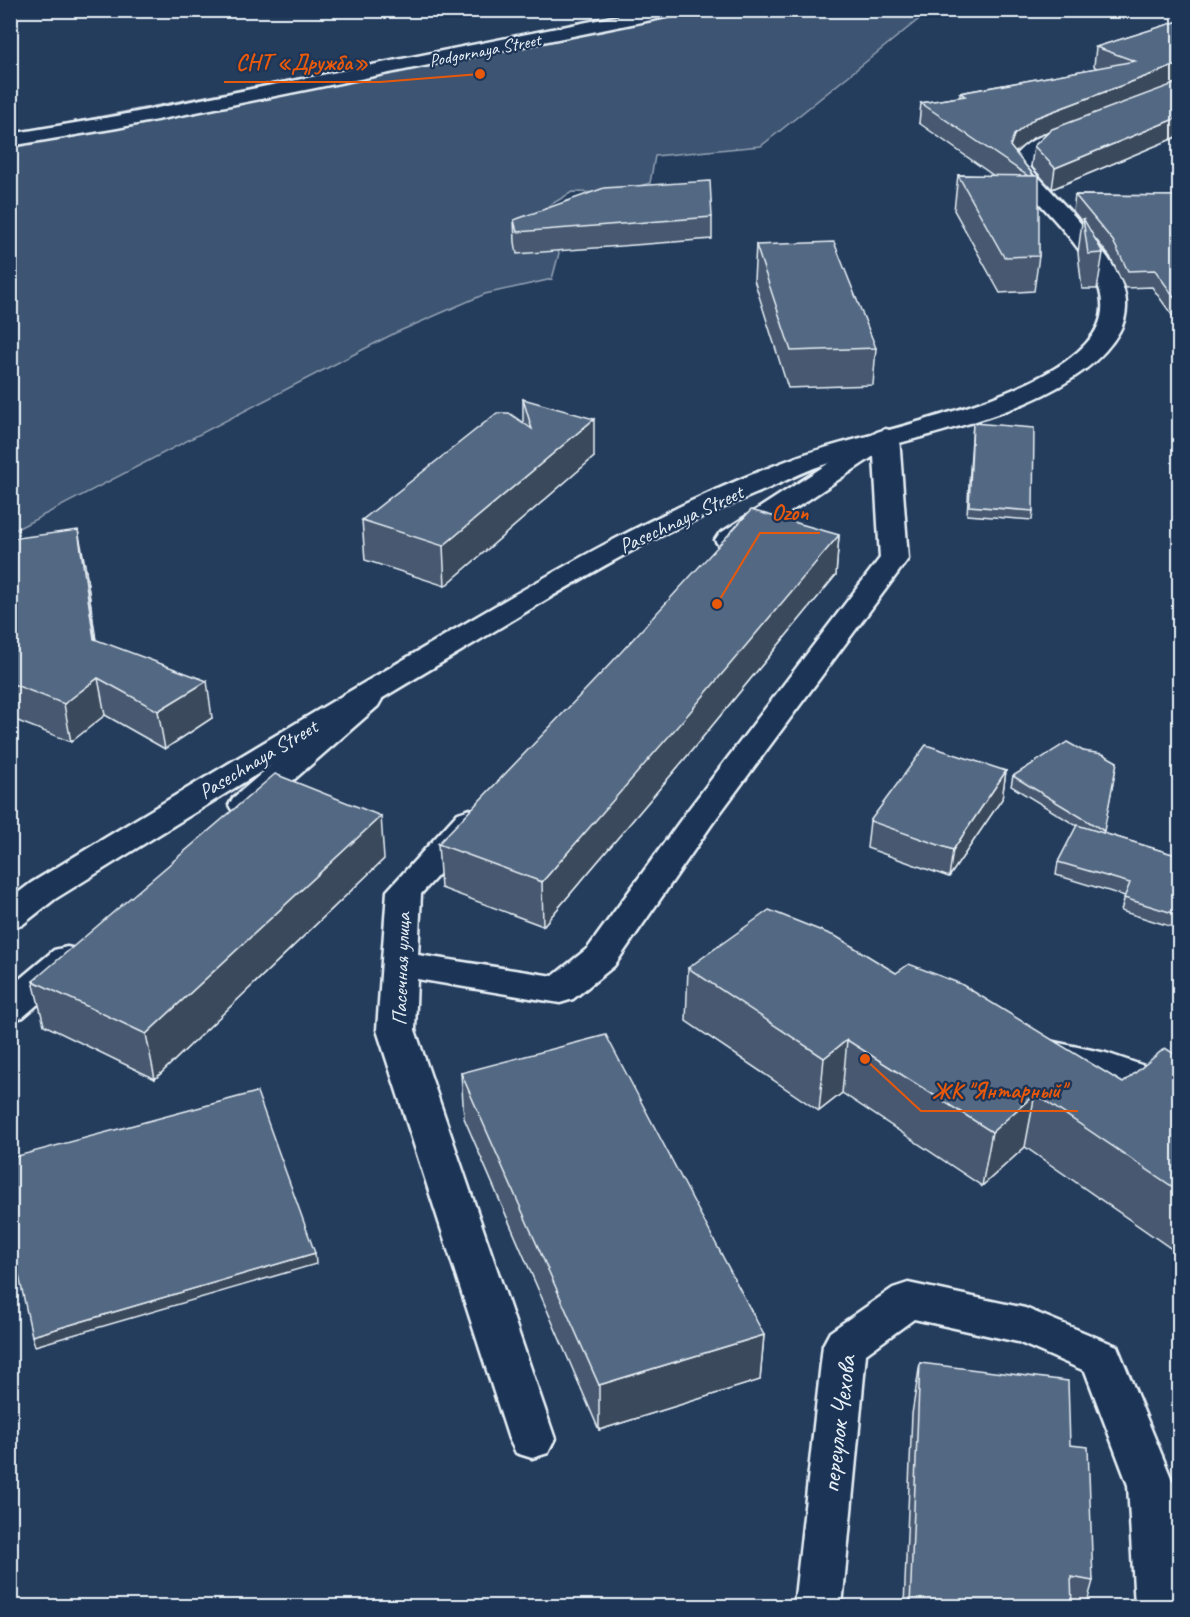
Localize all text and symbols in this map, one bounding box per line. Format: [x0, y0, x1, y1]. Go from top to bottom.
street label: Podgornaya Street [427, 28, 545, 72]
callout: СНТ «Дружба» [224, 42, 380, 82]
text: СНТ «Дружба» [236, 49, 368, 77]
street label: Pasechnaya Street [615, 478, 749, 559]
callout: Ozon [760, 493, 820, 533]
text: Ozon [772, 499, 809, 527]
street label: Pasechnaya Street [194, 712, 324, 805]
street label: Пасечная улица [386, 910, 416, 1026]
callout: ЖК "Янтарный" [921, 1071, 1078, 1111]
text: ЖК "Янтарный" [932, 1077, 1070, 1105]
street label: переулок Чехова [814, 1352, 863, 1494]

